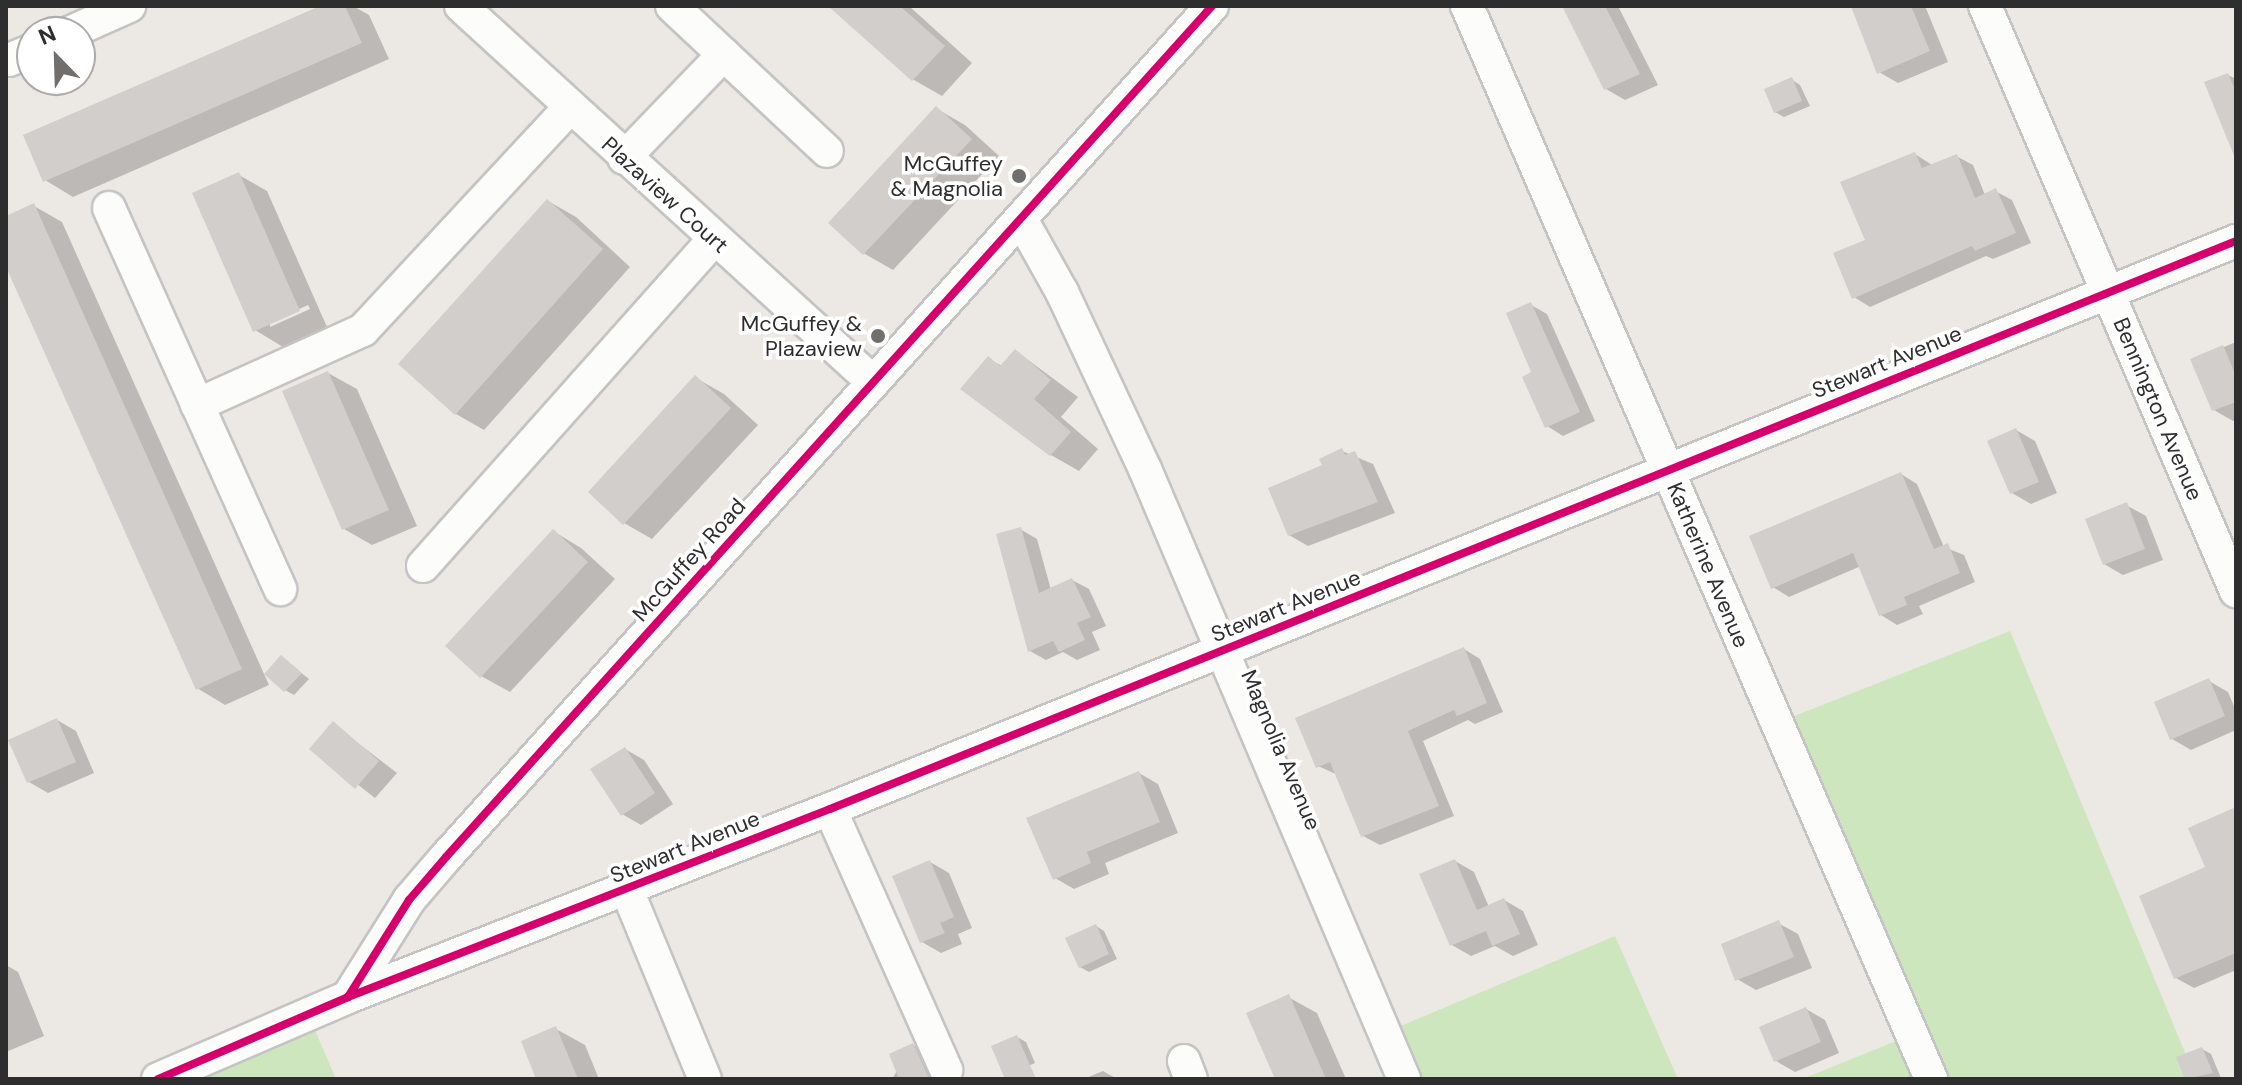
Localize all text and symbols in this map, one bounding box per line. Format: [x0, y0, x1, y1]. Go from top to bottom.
north arrow [16, 16, 96, 96]
text: N [34, 19, 60, 52]
street label: Plazaview Court [596, 131, 734, 259]
place label: McGuffey & Magnolia [890, 150, 1003, 202]
marker: McGuffey & Magnolia [1010, 167, 1028, 185]
place label: McGuffey & Plazaview [741, 310, 862, 362]
street label: Bennington Avenue [2108, 314, 2208, 504]
street label: Stewart Avenue [1808, 320, 1966, 404]
marker: McGuffey & Plazaview [869, 327, 887, 345]
street label: Katherine Avenue [1661, 478, 1755, 652]
street label: McGuffey Road [627, 493, 751, 627]
street label: Stewart Avenue [1207, 564, 1365, 648]
street label: Magnolia Avenue [1235, 666, 1327, 834]
street label: Stewart Avenue [606, 805, 764, 889]

